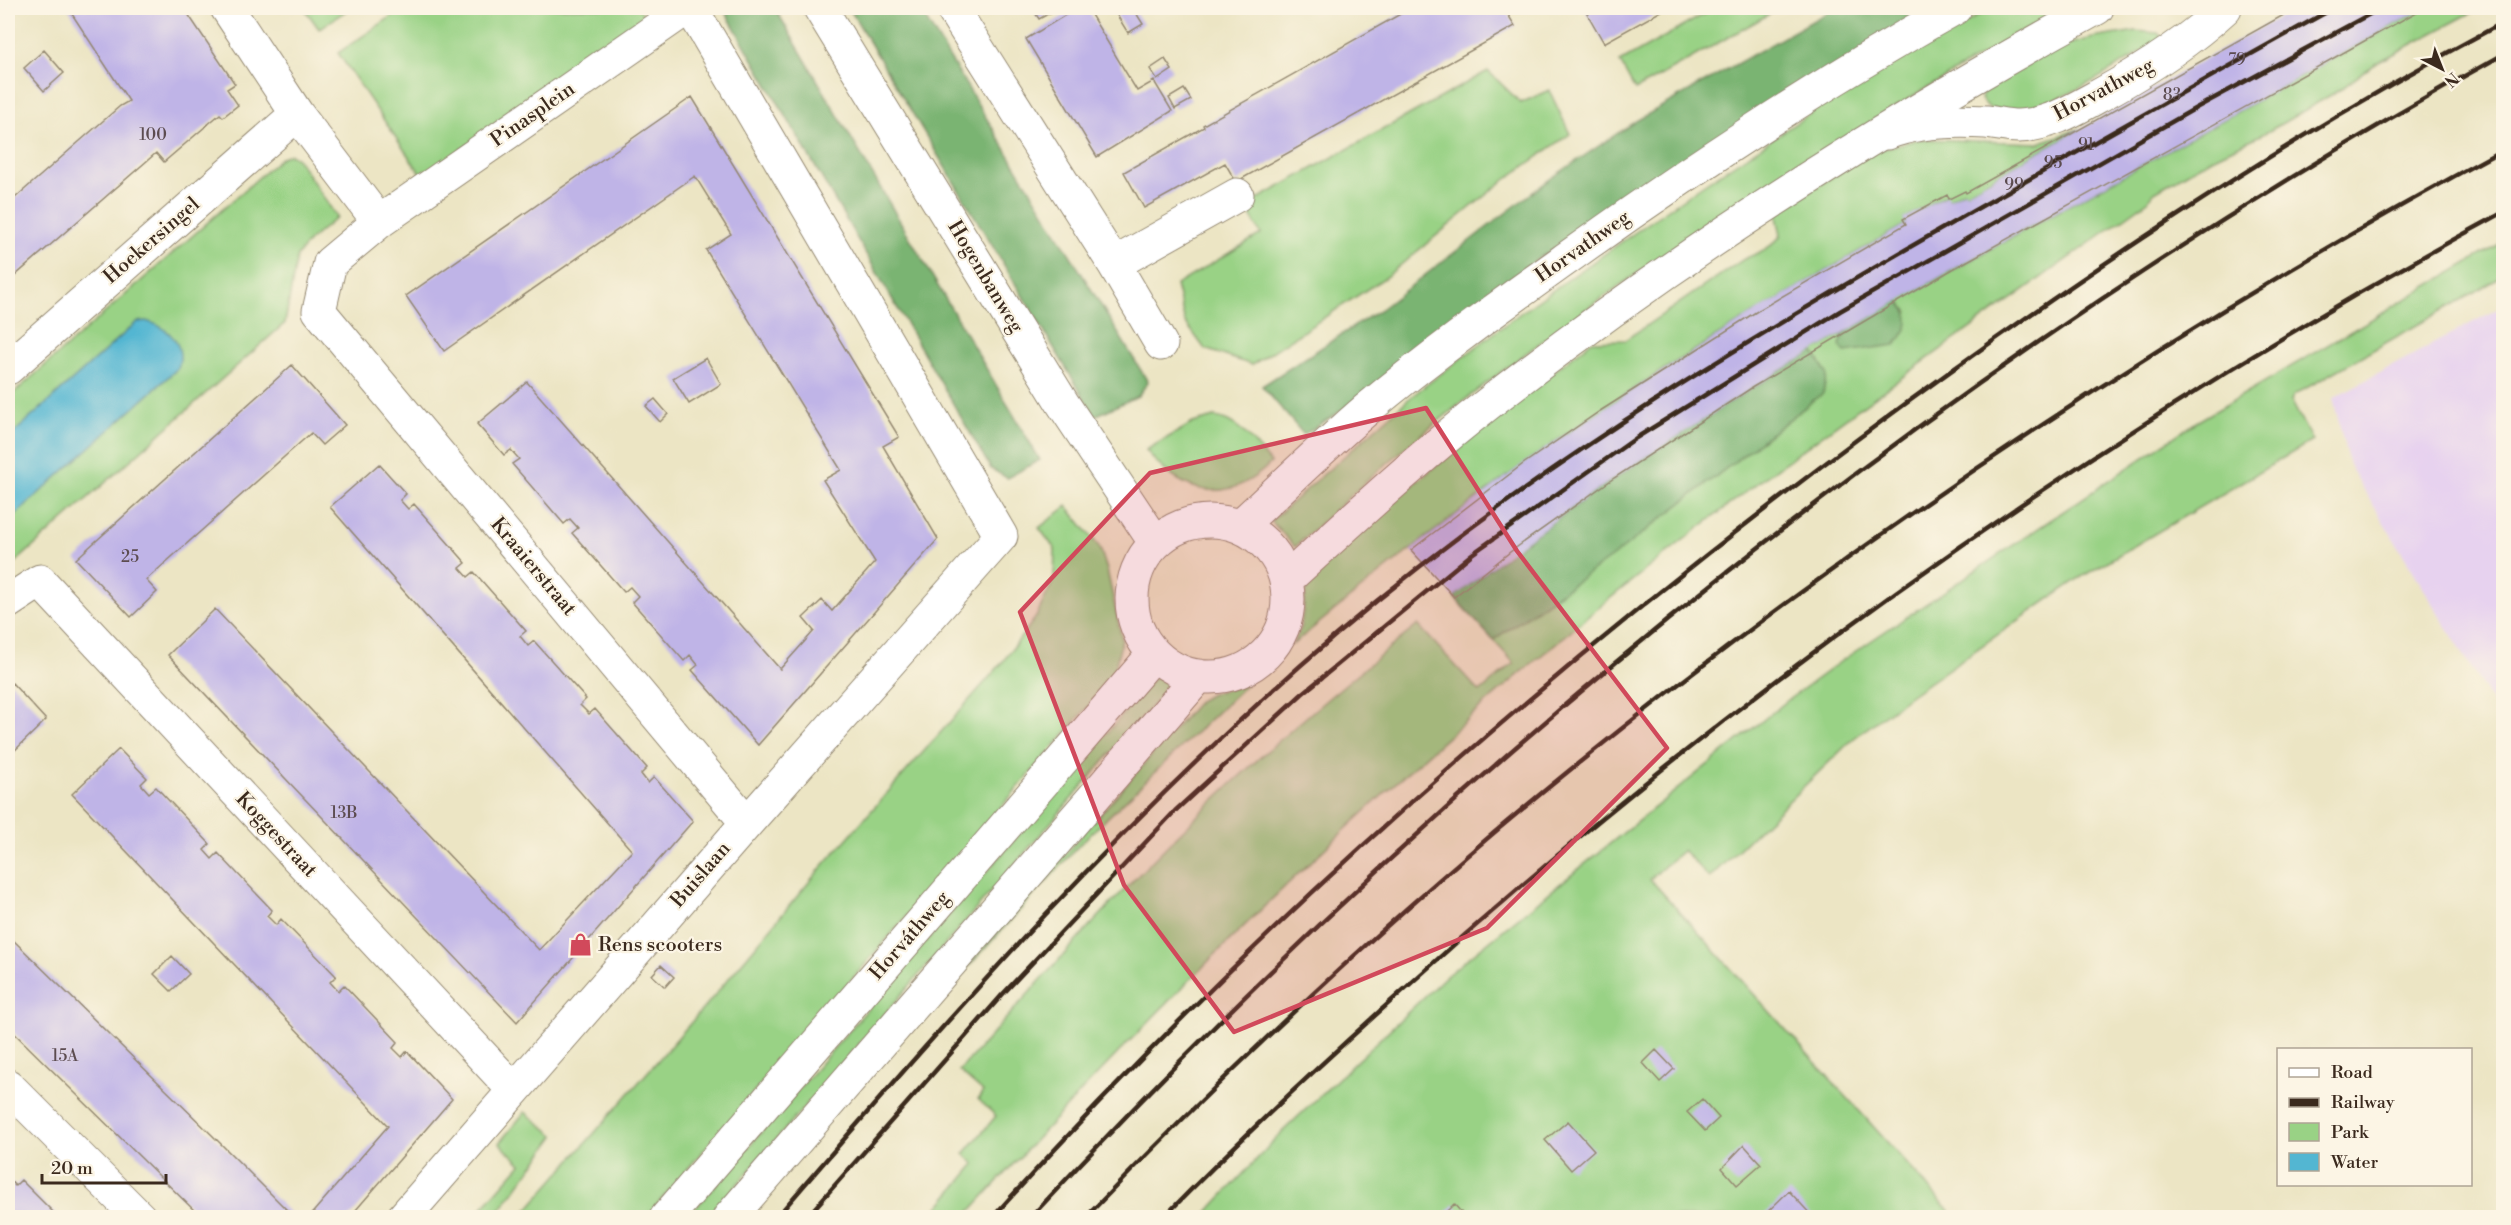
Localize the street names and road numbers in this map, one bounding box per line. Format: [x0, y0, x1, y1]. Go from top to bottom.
street label: Horvathweg [2050, 53, 2159, 127]
street label: Pinasplein [486, 77, 580, 153]
street label: Hoekersingel [99, 192, 205, 290]
street label: Horvathweg [1531, 205, 1636, 289]
street label: Hogenbanweg [942, 216, 1029, 338]
street label: Kraaierstraat [485, 513, 581, 621]
street label: Koggestraat [230, 787, 322, 883]
street label: Buislaan [665, 837, 736, 914]
street label: Horváthweg [864, 886, 956, 986]

